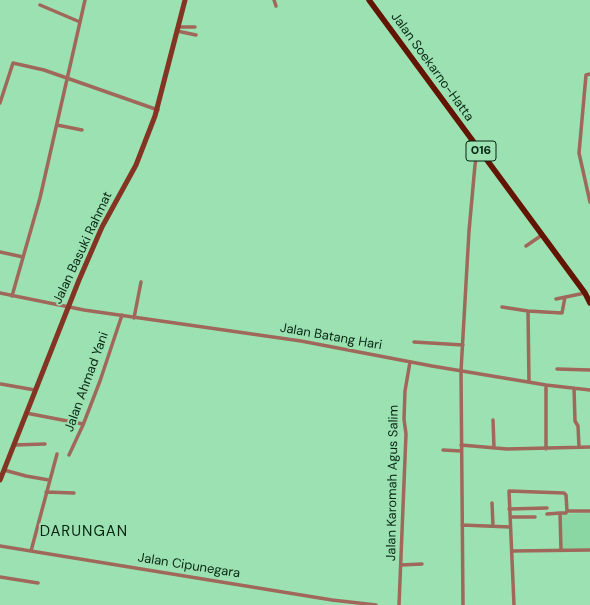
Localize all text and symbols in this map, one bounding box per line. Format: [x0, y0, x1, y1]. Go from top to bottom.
street label: Jalan Soekarno-Hatta [387, 10, 477, 124]
road number: 016 [466, 141, 496, 161]
street label: Jalan Basuki Rahmat [50, 189, 116, 307]
street label: Jalan Batang Hari [279, 320, 383, 354]
street label: Jalan Ahmad Yani [62, 330, 112, 434]
street label: Jalan Karomah Agus Salim [384, 405, 402, 561]
district label: DARUNGAN [40, 523, 128, 541]
street label: Jalan Cipunegara [137, 550, 241, 582]

